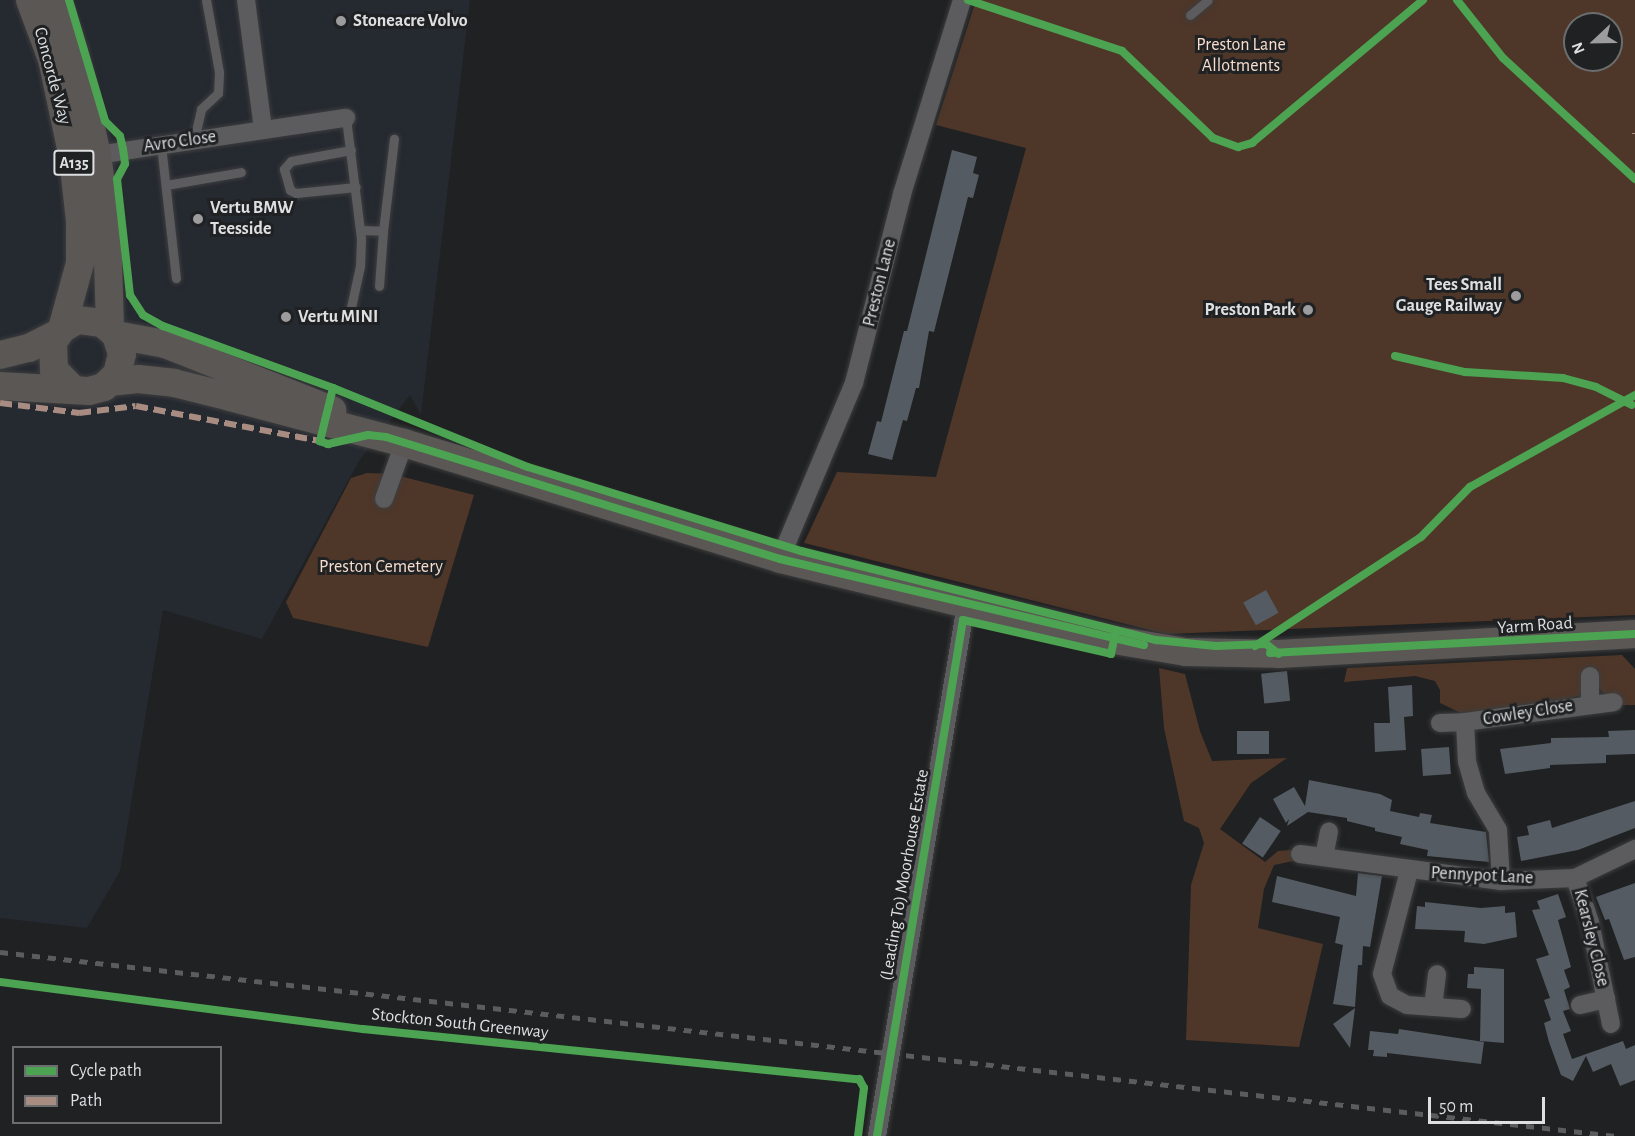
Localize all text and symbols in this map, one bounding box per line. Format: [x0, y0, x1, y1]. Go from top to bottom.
place label: Stoneacre Volvo [353, 10, 468, 32]
north arrow [1563, 12, 1623, 72]
marker: Stoneacre Volvo [334, 14, 348, 28]
street label: Concorde Way [29, 25, 75, 127]
park label: Preston Lane Allotments [1196, 35, 1286, 78]
text: N [1569, 40, 1588, 56]
street label: Avro Close [142, 126, 218, 158]
road number: A135 [53, 150, 95, 176]
place label: Vertu BMW Teesside [210, 198, 294, 240]
marker: Vertu BMW Teesside [191, 212, 205, 226]
street label: Preston Lane [859, 237, 901, 329]
place label: Tees Small Gauge Railway [1396, 275, 1502, 318]
marker: Tees Small Gauge Railway [1507, 287, 1525, 305]
place label: Preston Park [1204, 299, 1296, 321]
marker: Preston Park [1301, 303, 1315, 317]
place label: Vertu MINI [298, 306, 378, 328]
marker: Vertu MINI [279, 310, 293, 324]
park label: Preston Cemetery [319, 556, 443, 578]
street label: Yarm Road [1497, 613, 1573, 639]
street label: Cowley Close [1482, 695, 1574, 731]
street label: (Leading To) Moorhouse Estate [876, 768, 934, 982]
street label: Pennypot Lane [1430, 863, 1534, 889]
street label: Kearsley Close [1569, 887, 1613, 989]
street label: Stockton South Greenway [370, 1004, 550, 1044]
legend [12, 1046, 222, 1124]
text: Cycle path [70, 1062, 142, 1080]
scale bar [1431, 1085, 1548, 1123]
text: Path [70, 1092, 102, 1110]
text: 50 m [1439, 1098, 1473, 1116]

